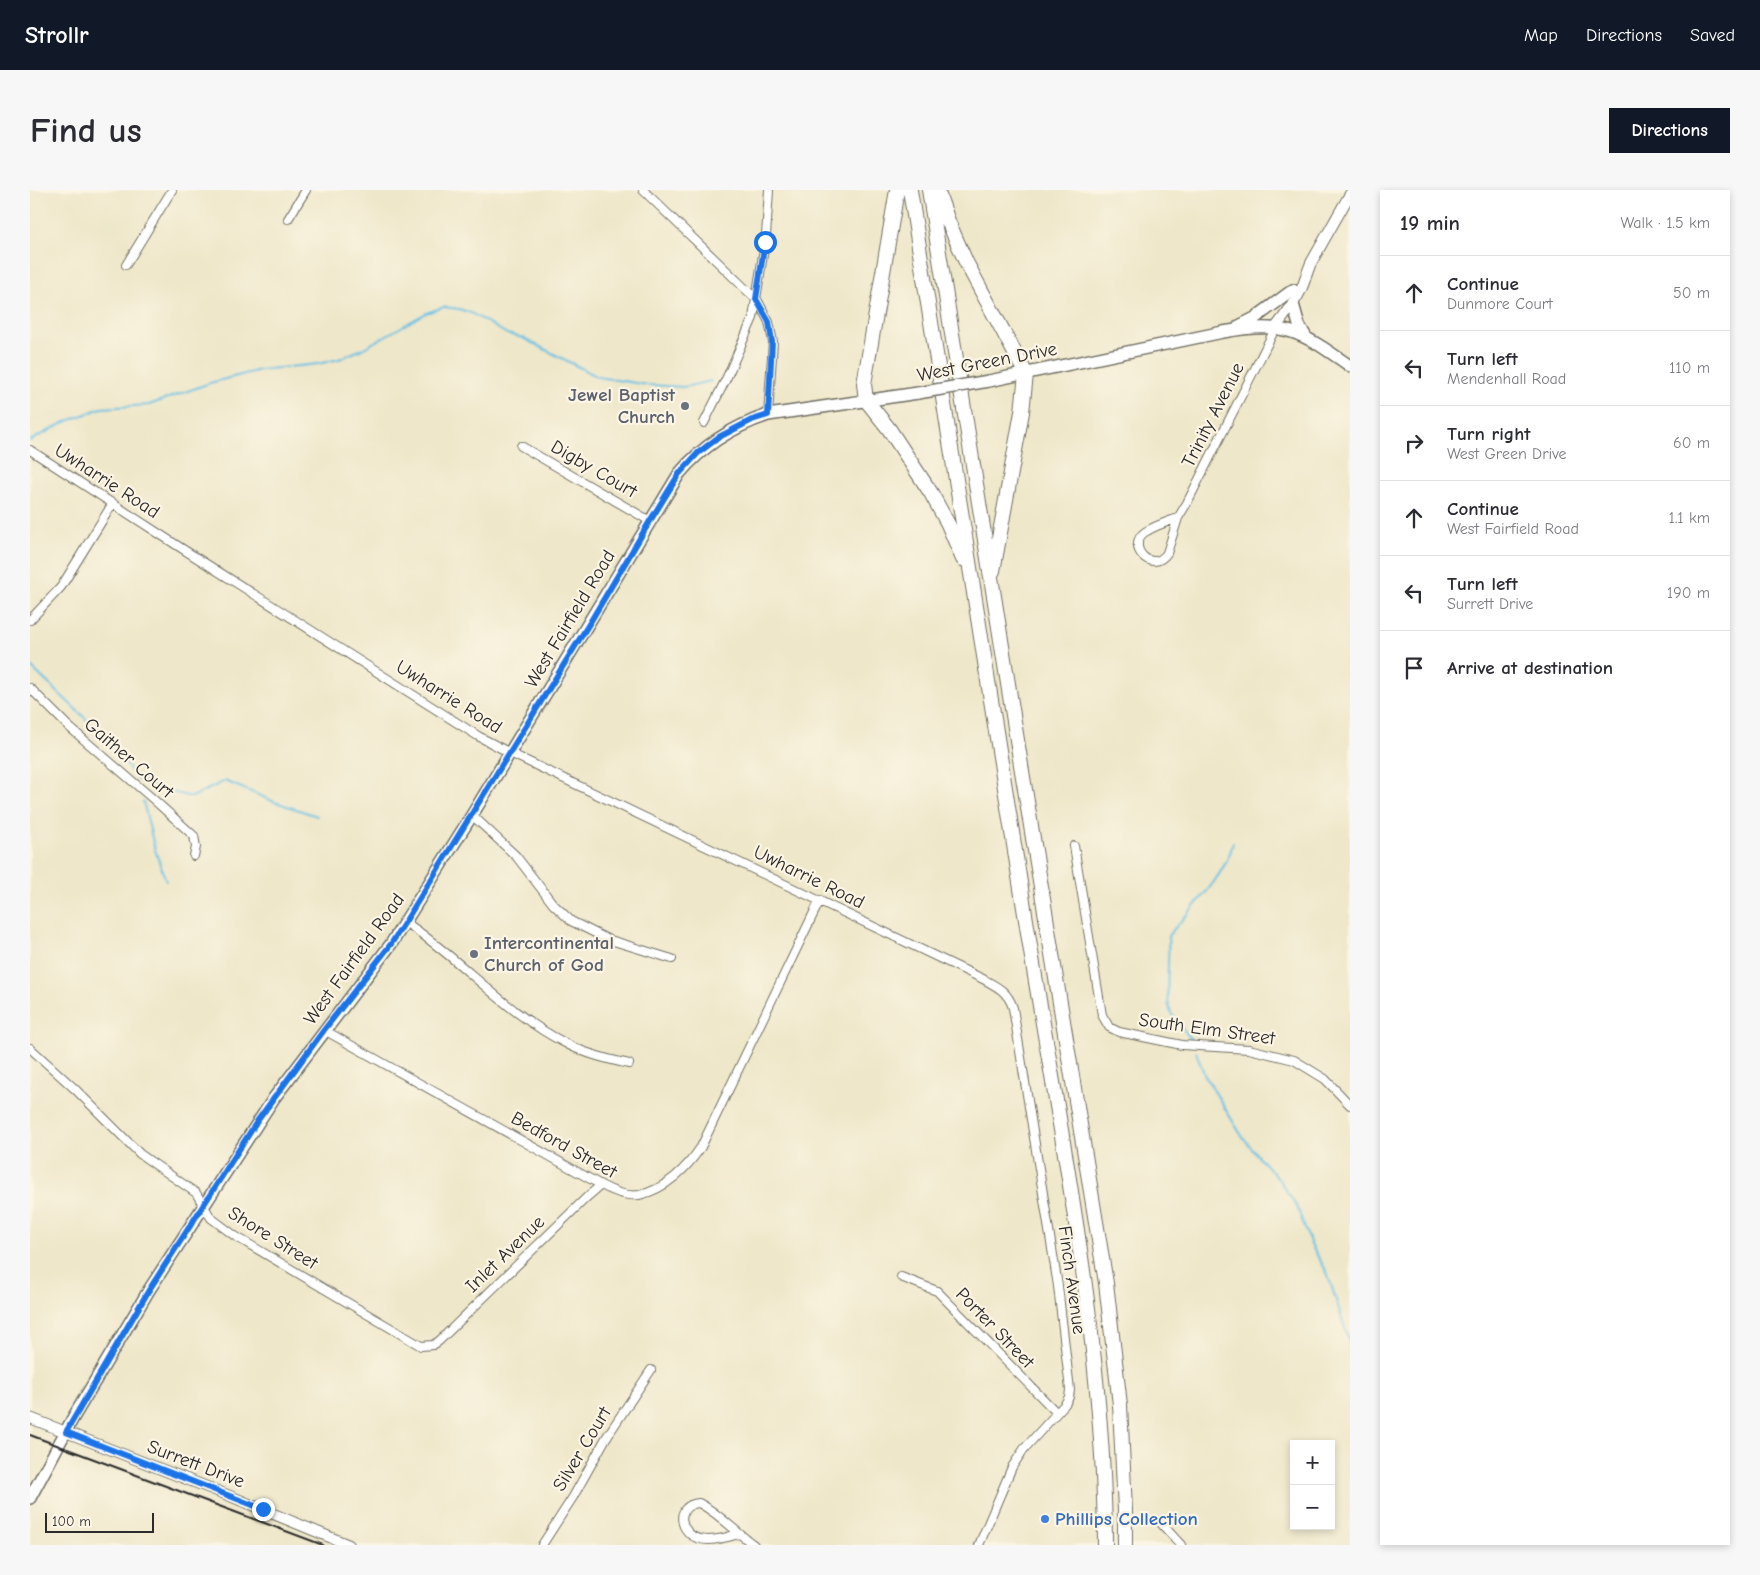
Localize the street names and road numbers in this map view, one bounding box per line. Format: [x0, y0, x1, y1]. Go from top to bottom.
street label: West Green Drive [915, 338, 1059, 386]
street label: Trinity Avenue [1177, 359, 1249, 471]
street label: Digby Court [547, 436, 641, 503]
street label: Uwharrie Road [50, 439, 164, 523]
street label: West Fairfield Road [520, 546, 620, 692]
street label: Uwharrie Road [392, 656, 506, 738]
street label: Gaither Court [80, 713, 179, 803]
street label: Uwharrie Road [750, 841, 868, 913]
street label: West Fairfield Road [299, 889, 409, 1029]
street label: South Elm Street [1137, 1009, 1277, 1050]
street label: Bedford Street [507, 1107, 621, 1183]
street label: Shore Street [224, 1202, 322, 1274]
street label: Inlet Avenue [461, 1211, 549, 1297]
street label: Finch Avenue [1053, 1224, 1091, 1336]
street label: Porter Street [951, 1283, 1039, 1373]
street label: Silver Court [548, 1402, 616, 1495]
street label: Surrett Drive [144, 1435, 248, 1493]

